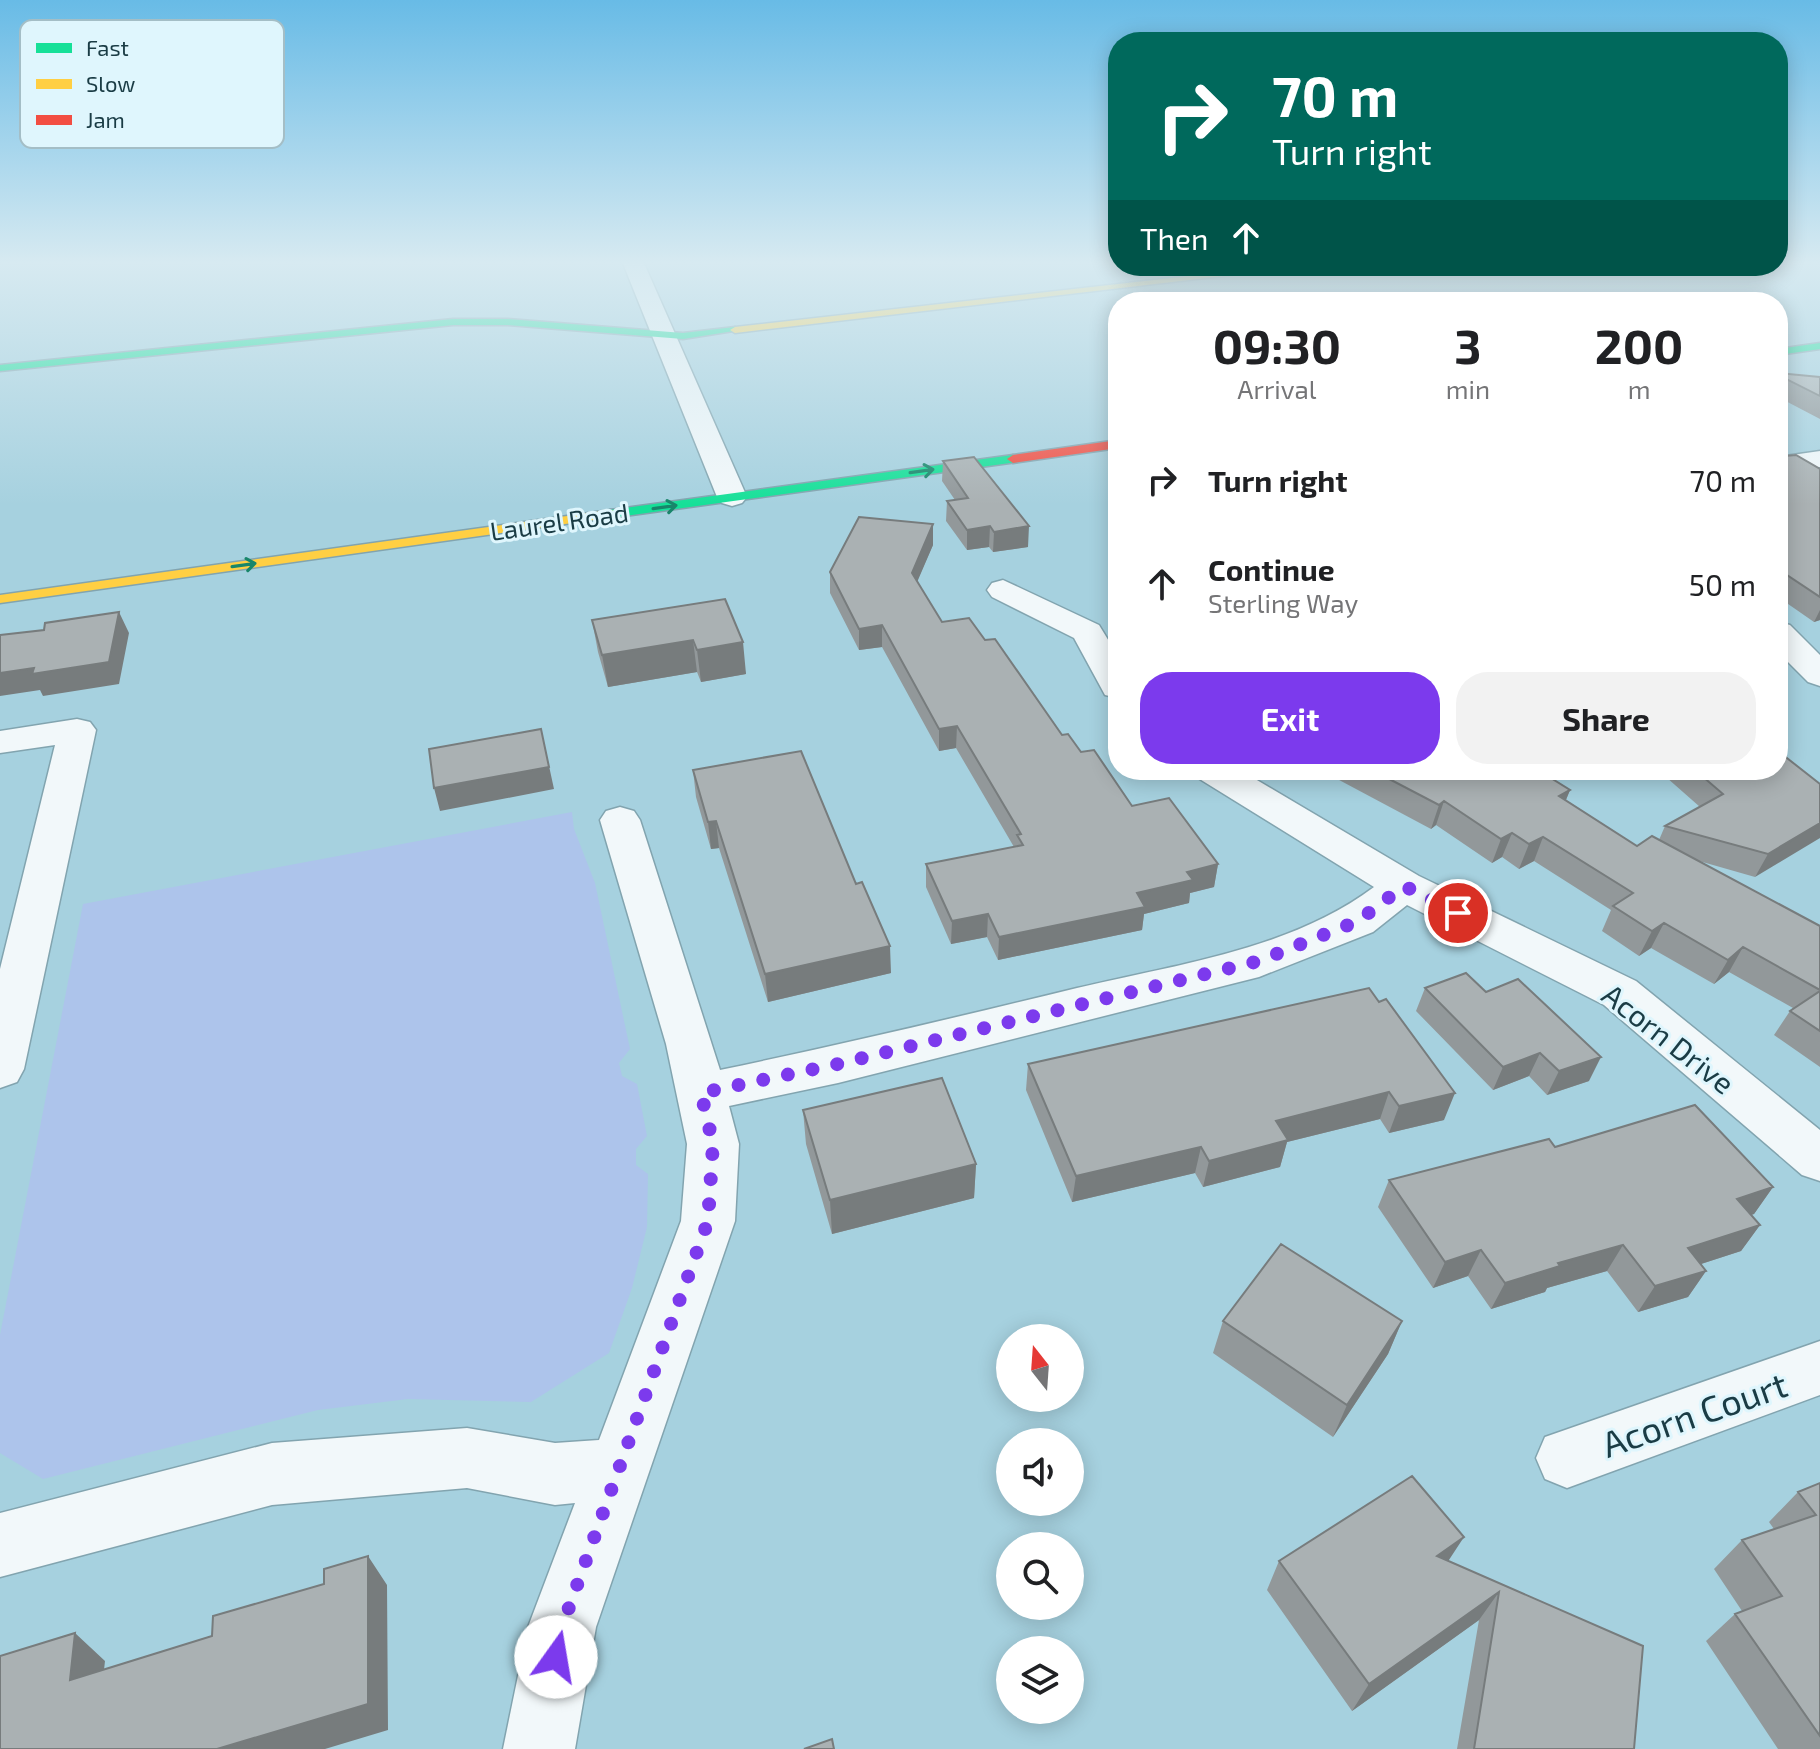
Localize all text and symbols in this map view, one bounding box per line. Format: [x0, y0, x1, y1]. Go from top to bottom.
legend [20, 20, 284, 148]
text: Fast [86, 34, 129, 60]
text: 70 m [1272, 61, 1398, 128]
icon: right [1140, 64, 1244, 168]
text: Slow [86, 70, 135, 96]
text: Jam [86, 106, 125, 132]
text: Turn right [1272, 129, 1432, 172]
icon: ahead [1224, 216, 1268, 260]
text: Then [1140, 220, 1208, 256]
text: 09:30 [1213, 316, 1341, 374]
text: 3 [1454, 316, 1482, 374]
text: 200 [1595, 316, 1683, 374]
text: Arrival [1237, 373, 1316, 404]
text: min [1446, 373, 1490, 404]
text: m [1628, 373, 1650, 404]
icon: right [1140, 458, 1184, 502]
text: Turn right [1208, 462, 1348, 498]
text: 70 m [1690, 462, 1756, 498]
one-way arrow [909, 463, 934, 478]
street label: Laurel Road [488, 496, 630, 546]
one-way arrow [651, 499, 677, 514]
text: Continue [1208, 551, 1335, 587]
one-way arrow [231, 557, 256, 572]
icon: ahead [1140, 562, 1184, 606]
text: 50 m [1689, 566, 1756, 602]
text: Sterling Way [1208, 587, 1358, 618]
button: Exit [1140, 672, 1440, 764]
button: Share [1456, 672, 1756, 764]
pin [1424, 879, 1492, 947]
icon: arrive [1436, 891, 1480, 935]
street label: Acorn Drive [1596, 975, 1742, 1101]
north arrow [996, 1324, 1084, 1412]
map controls [996, 1324, 1084, 1724]
street label: Acorn Court [1596, 1361, 1792, 1465]
button: sound [996, 1428, 1084, 1516]
button: search [996, 1532, 1084, 1620]
position arrow [514, 1615, 598, 1699]
button: layers [996, 1636, 1084, 1724]

